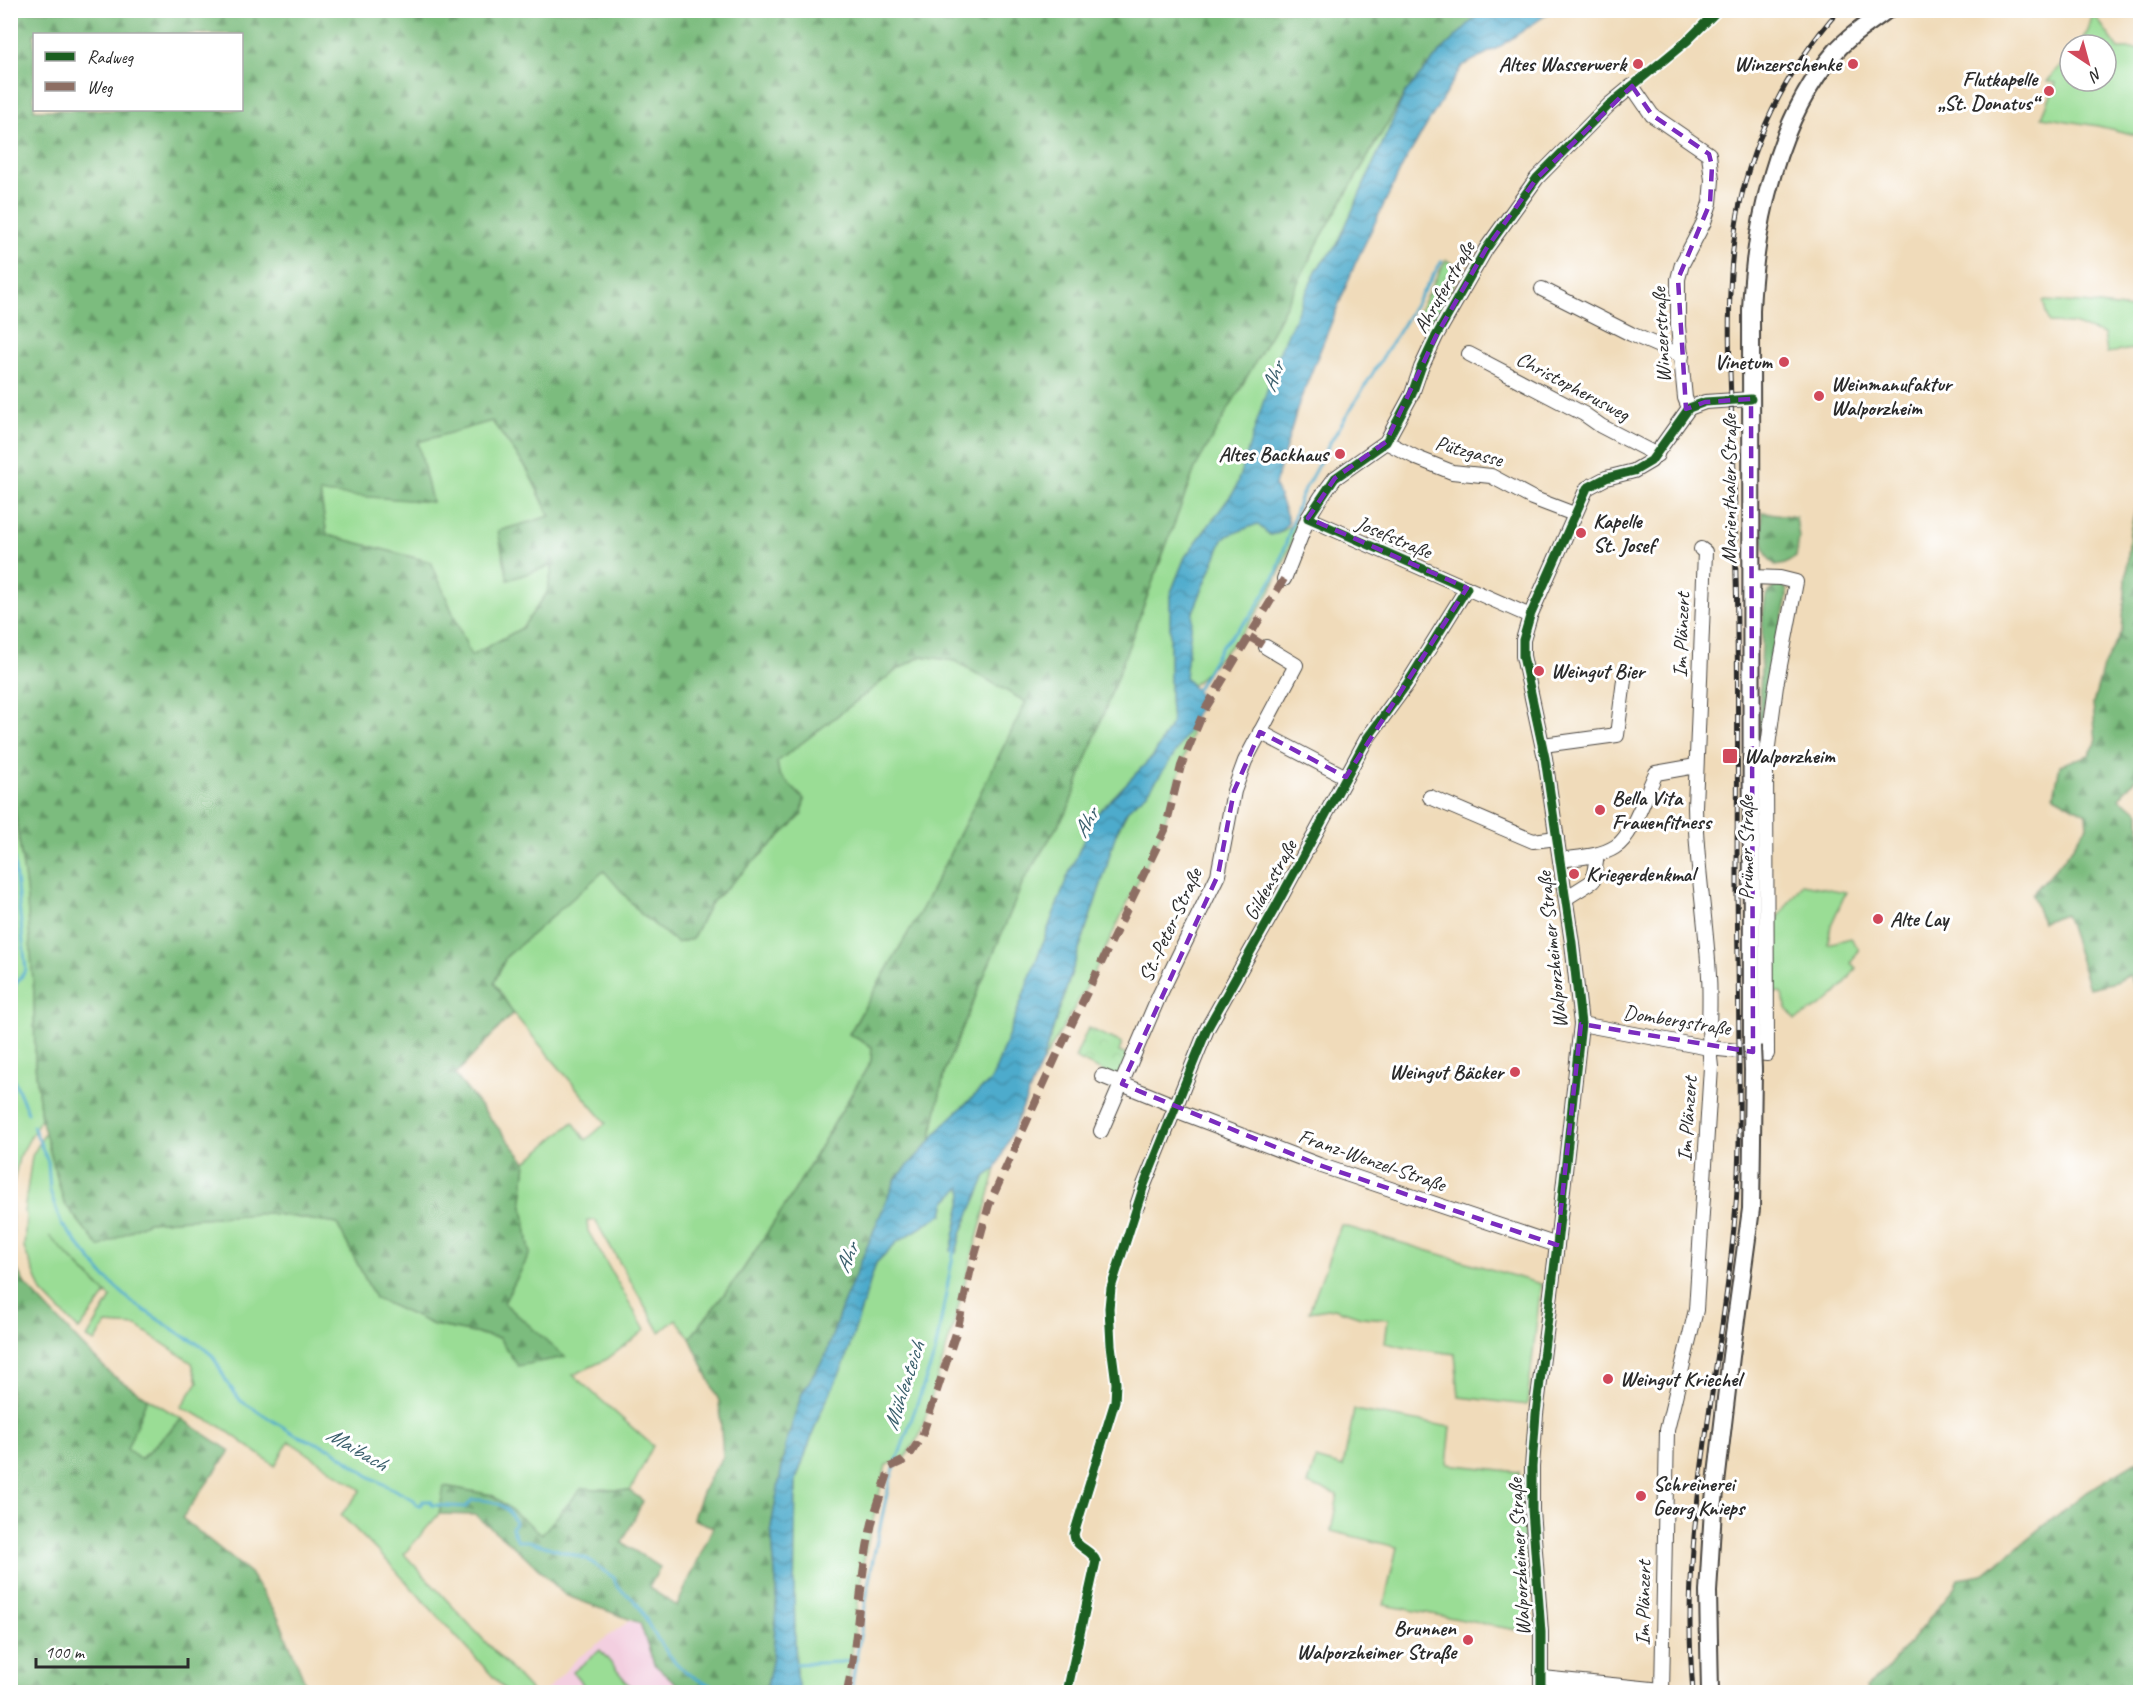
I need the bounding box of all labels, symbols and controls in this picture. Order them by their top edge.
legend [33,33,243,111]
north arrow [2058,33,2118,93]
text: Radweg [87,46,135,68]
place label: Altes Wasserwerk [1499,51,1628,77]
place label: Winzerschenke [1734,51,1843,77]
marker: Altes Wasserwerk [1631,57,1645,71]
marker: Winzerschenke [1846,57,1860,71]
text: N [2084,63,2106,87]
place label: Flutkapelle „St. Donatus“ [1938,66,2042,116]
text: Weg [87,76,114,98]
marker: Flutkapelle „St. Donatus“ [2042,84,2056,98]
street label: Ahruferstraße [1407,235,1482,337]
street label: Winzerstraße [1645,284,1676,383]
street label: Christopherusweg [1512,345,1635,427]
place label: Vinetum [1714,349,1773,375]
water label: Ahr [1255,355,1292,396]
marker: Vinetum [1777,355,1791,369]
place label: Weinmanufaktur Walporzheim [1831,371,1954,421]
marker: Weinmanufaktur Walporzheim [1812,389,1826,403]
street label: Marienthaler Straße [1716,412,1742,564]
street label: Pützgasse [1432,430,1507,473]
place label: Altes Backhaus [1218,441,1331,467]
marker: Altes Backhaus [1333,447,1347,461]
place label: Kapelle St. Josef [1593,508,1659,558]
street label: Josefstraße [1352,509,1438,565]
marker: Kapelle St. Josef [1574,526,1588,540]
street label: Im Plänzert [1667,590,1696,678]
place label: Weingut Bier [1551,658,1647,684]
marker: Weingut Bier [1532,664,1546,678]
place label: Walporzheim [1744,743,1836,769]
marker: Walporzheim [1721,747,1739,765]
place label: Bella Vita Frauenfitness [1612,785,1713,835]
street label: Prümer Straße [1733,794,1759,900]
water label: Ahr [1067,801,1107,843]
marker: Bella Vita Frauenfitness [1593,803,1607,817]
street label: Gildenstraße [1237,833,1304,925]
place label: Kriegerdenkmal [1586,861,1699,887]
street label: St.-Peter-Straße [1132,862,1209,986]
marker: Kriegerdenkmal [1567,867,1581,881]
street label: Walporzheimer Straße [1531,868,1573,1030]
place label: Alte Lay [1890,906,1951,932]
marker: Alte Lay [1871,912,1885,926]
street label: Dombergstraße [1622,999,1734,1042]
place label: Weingut Bäcker [1389,1059,1505,1085]
marker: Weingut Bäcker [1508,1065,1522,1079]
street label: Im Plänzert [1671,1074,1703,1162]
street label: Franz-Wenzel-Straße [1295,1123,1451,1198]
water label: Ahr [828,1236,867,1277]
water label: Mühlenteich [877,1336,932,1434]
place label: Weingut Kriechel [1620,1366,1745,1392]
marker: Weingut Kriechel [1601,1372,1615,1386]
water label: Maibach [321,1420,394,1479]
place label: Schreinerei Georg Knieps [1653,1471,1747,1521]
street label: Walporzheimer Straße [1502,1476,1536,1636]
marker: Schreinerei Georg Knieps [1634,1489,1648,1503]
street label: Im Plänzert [1629,1558,1657,1646]
place label: Brunnen Walporzheimer Straße [1297,1615,1458,1665]
scale bar [36,1631,188,1669]
marker: Brunnen Walporzheimer Straße [1461,1633,1475,1647]
text: 100 m [45,1641,86,1663]

